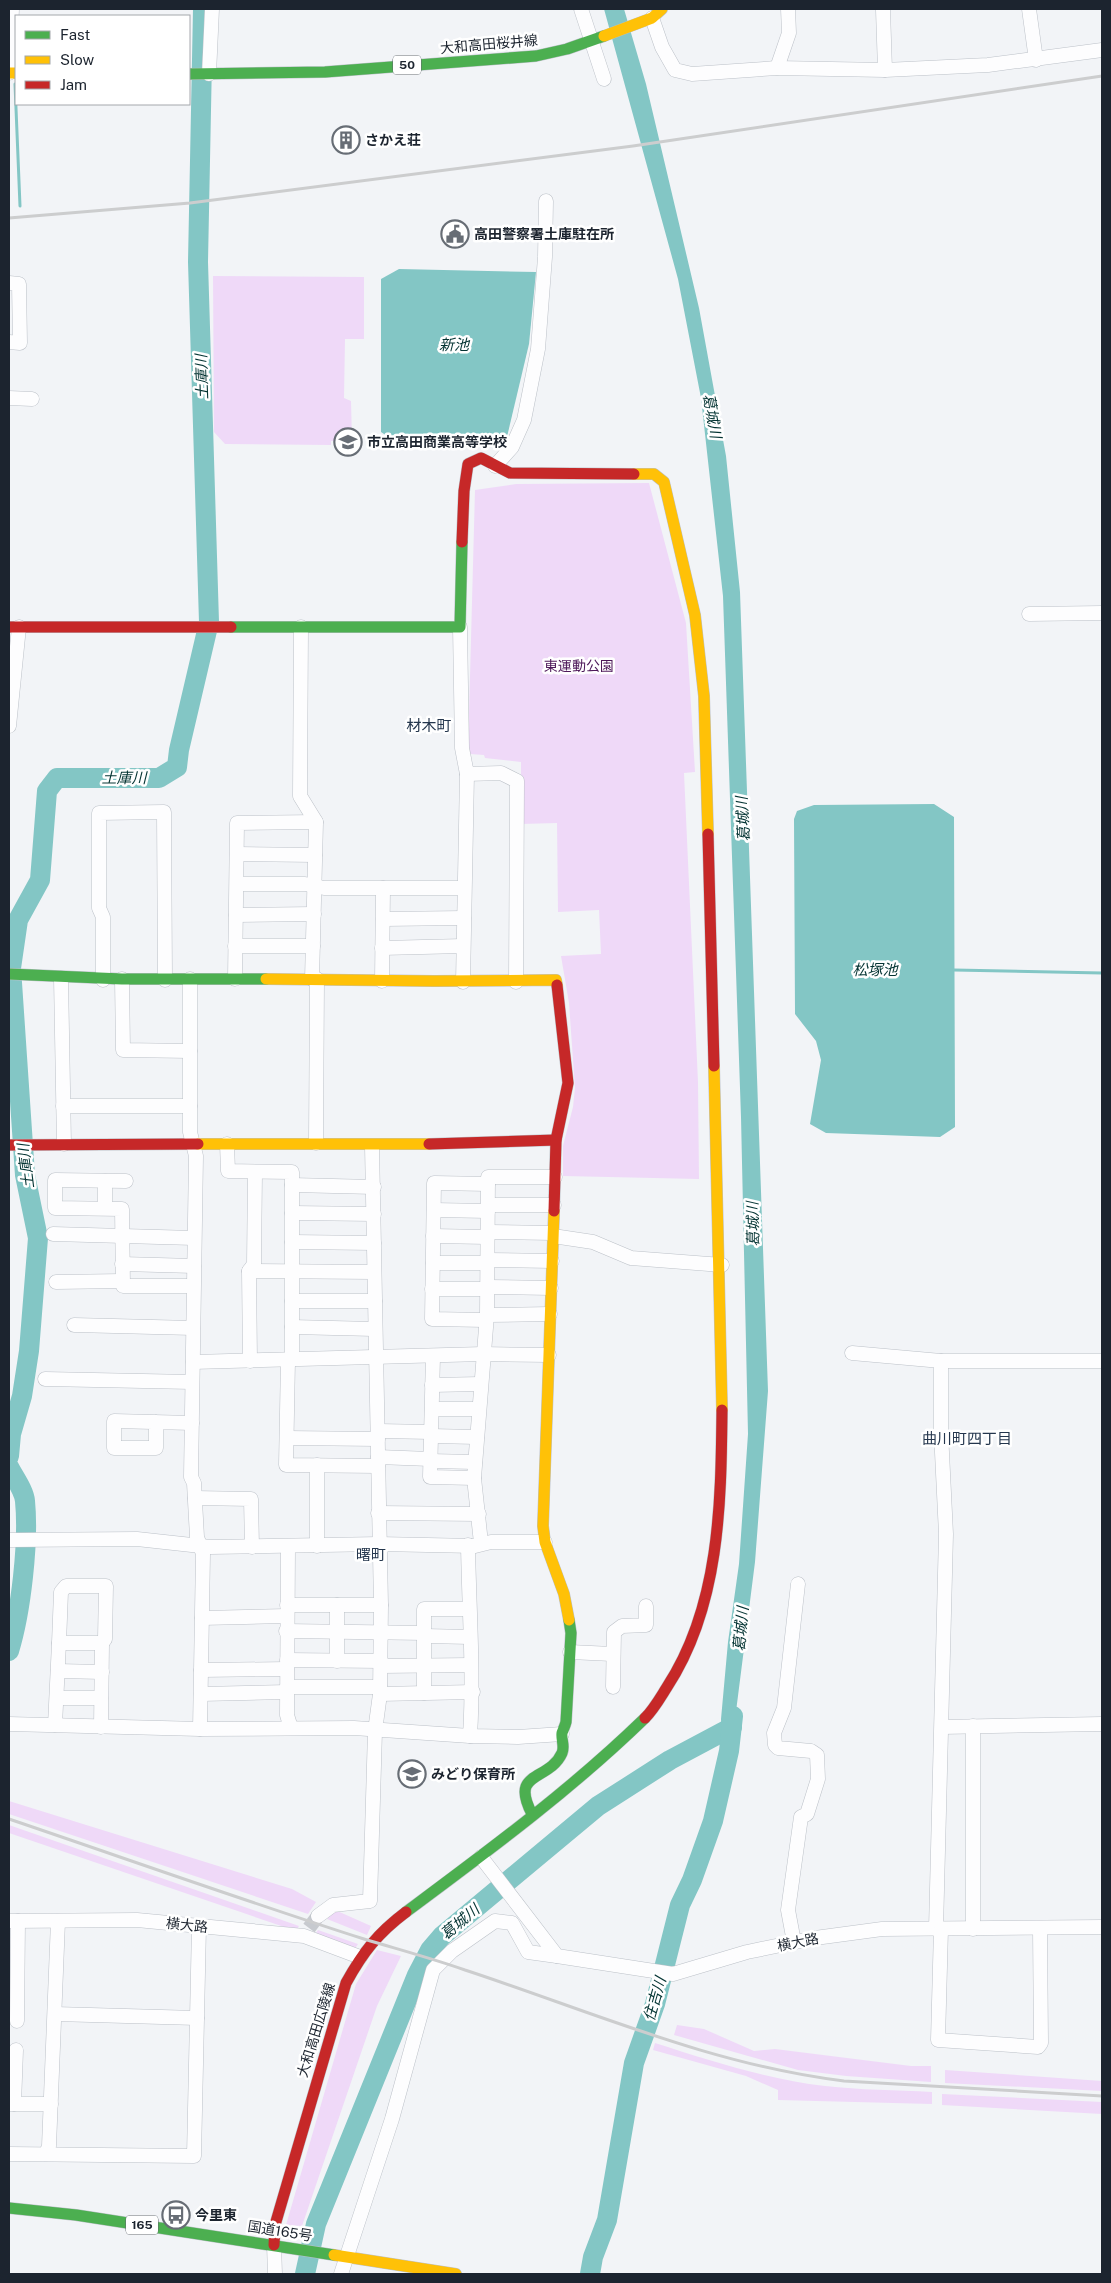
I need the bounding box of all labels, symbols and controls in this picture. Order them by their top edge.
legend [15,15,190,105]
text: Fast [60,26,90,43]
street label: 大和高田桜井線 [439,32,539,56]
text: Slow [60,51,95,68]
road number: 50 [393,56,421,74]
text: Jam [60,76,87,93]
building icon: さかえ荘 [331,125,361,155]
place label: さかえ荘 [365,132,421,148]
public building icon: 高田警察署土庫駐在所 [440,219,470,249]
place label: 高田警察署土庫駐在所 [474,226,614,242]
water label: 新池 [439,336,471,353]
water label: 土庫川 [192,352,211,400]
water label: 葛城川 [700,392,725,442]
school or university icon: 市立高田商業高等学校 [333,427,363,457]
place label: 市立高田商業高等学校 [367,434,507,450]
park label: 東運動公園 [544,658,614,674]
district label: 材木町 [406,717,452,734]
water label: 土庫川 [101,769,148,786]
water label: 葛城川 [733,794,752,842]
water label: 松塚池 [852,961,899,978]
water label: 土庫川 [14,1141,37,1189]
water label: 葛城川 [744,1199,761,1247]
district label: 曲川町四丁目 [922,1430,1012,1447]
district label: 曙町 [356,1546,386,1563]
water label: 葛城川 [730,1604,751,1652]
school or university icon: みどり保育所 [397,1759,427,1789]
place label: みどり保育所 [431,1766,515,1782]
water label: 葛城川 [437,1899,484,1943]
street label: 横大路 [165,1915,209,1935]
street label: 横大路 [776,1930,820,1954]
water label: 住吉川 [640,1973,669,2023]
street label: 大和高田広陵線 [294,1981,338,2079]
bus stop icon: 今里東 [161,2200,191,2230]
place label: 今里東 [195,2207,237,2223]
road number: 165 [126,2216,158,2234]
street label: 国道165号 [246,2218,314,2244]

